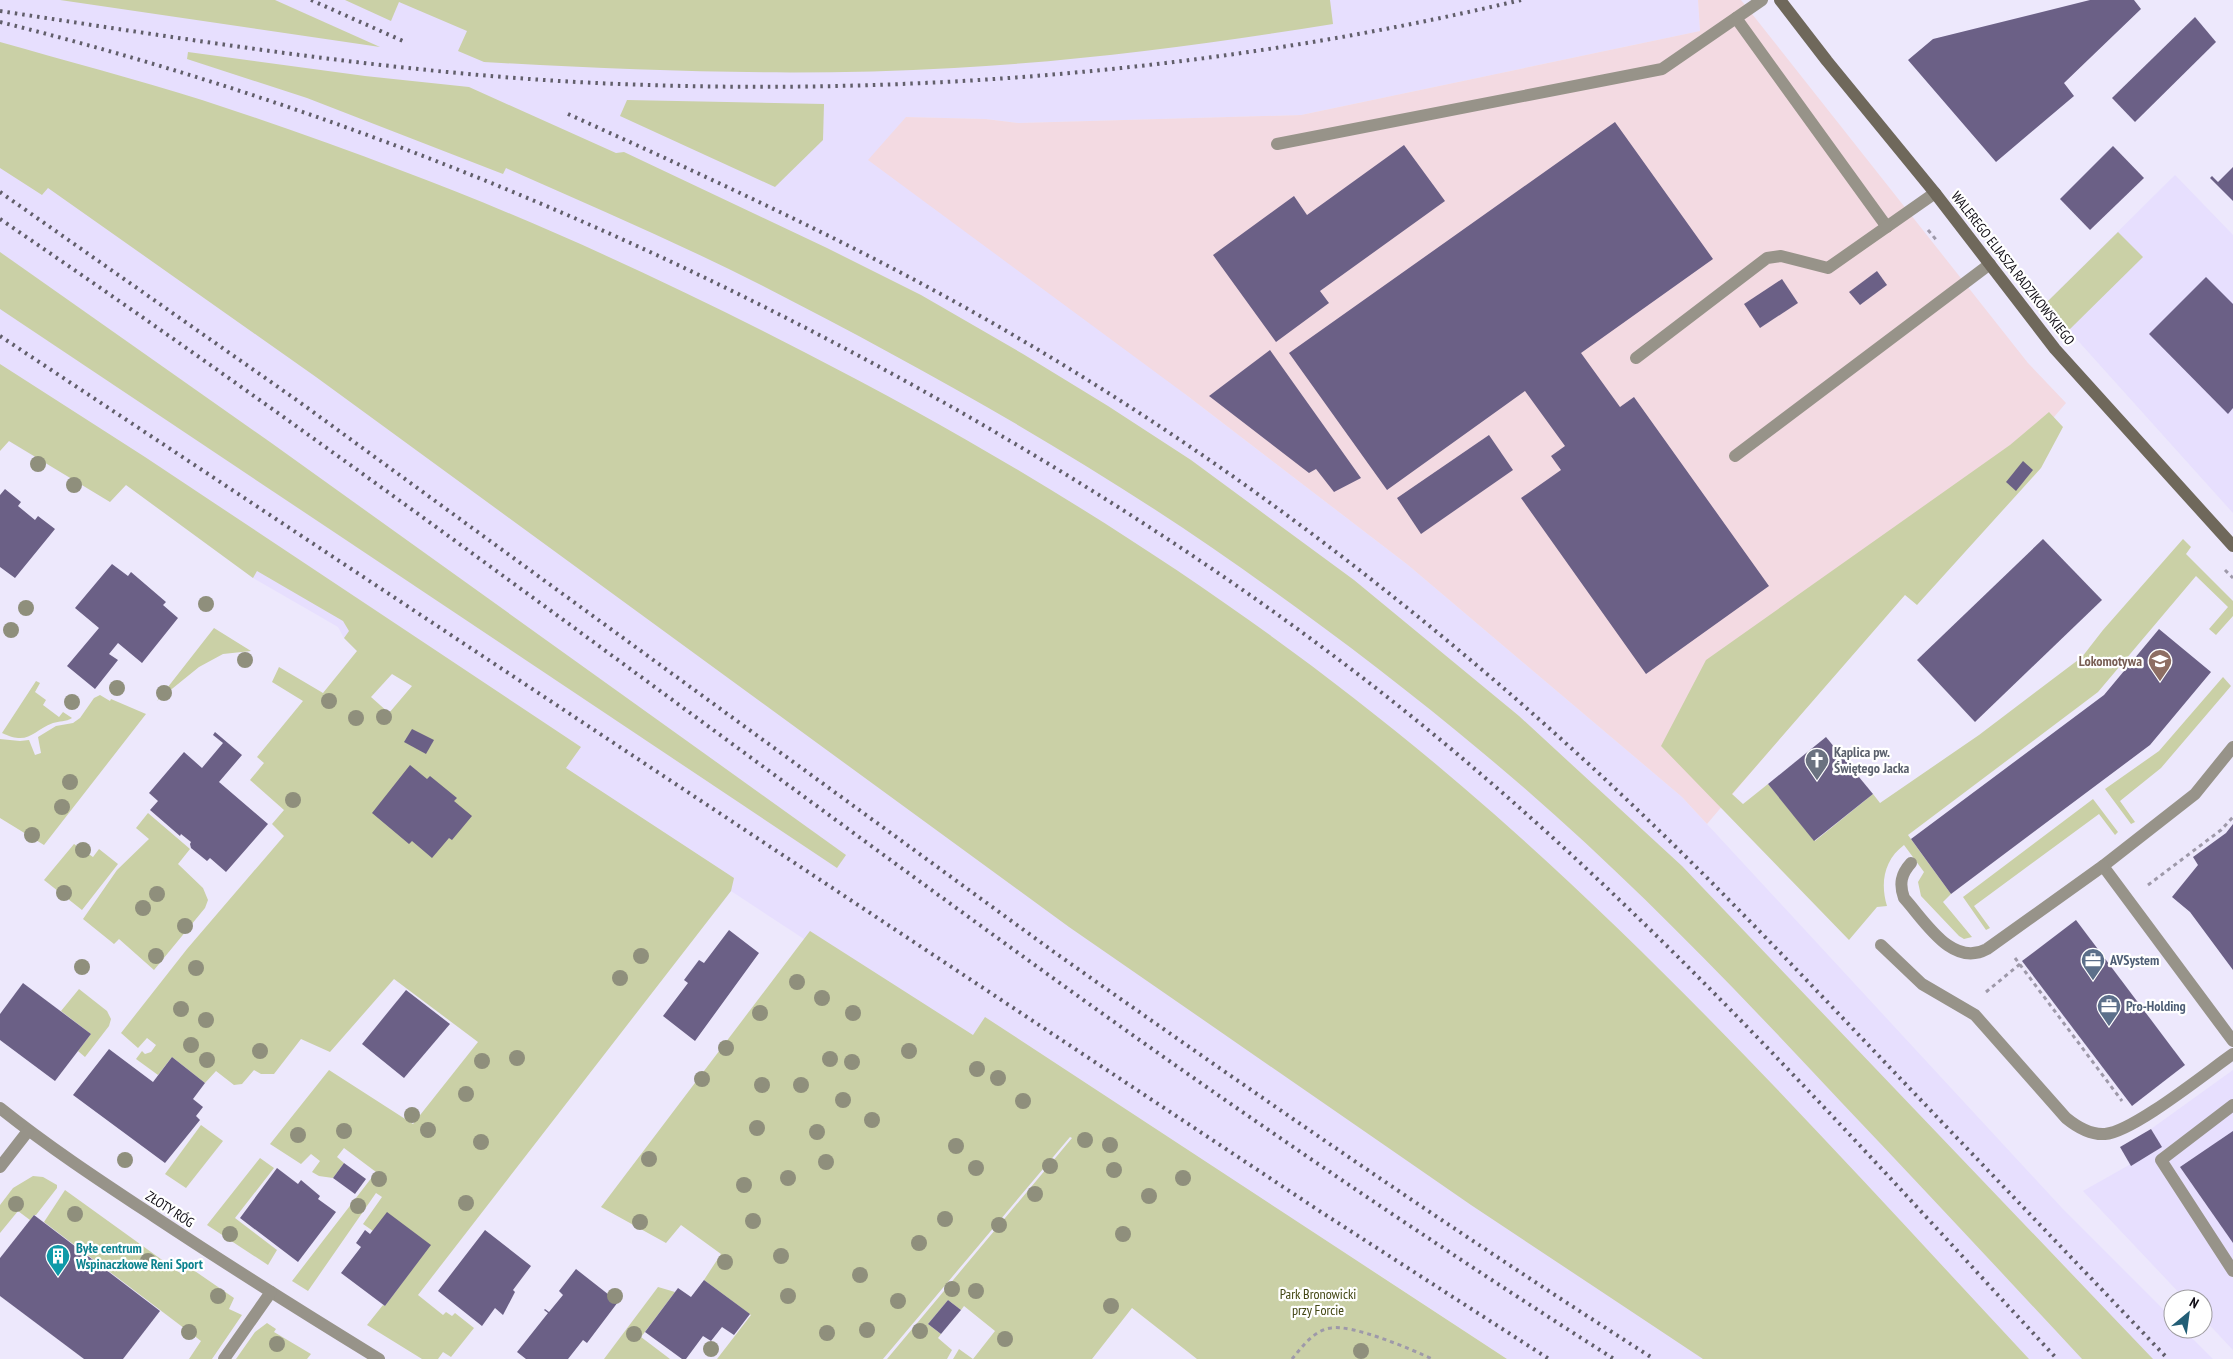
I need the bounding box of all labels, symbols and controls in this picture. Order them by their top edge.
street label: WALEREGO ELIASZA RADZIKOWSKIEGO [1947,188,2079,349]
school or university icon: Lokomotywa [2147,648,2173,682]
place label: Lokomotywa [2079,652,2142,670]
place label: Kaplica pw. Świętego Jacka [1834,743,1909,777]
church icon: Kaplica pw. Świętego Jacka [1804,747,1830,781]
office icon: AVSystem [2080,947,2106,981]
place label: AVSystem [2109,951,2159,969]
office icon: Pro-Holding [2096,993,2122,1027]
place label: Pro-Holding [2126,997,2186,1015]
street label: ZŁOTY RÓG [142,1187,198,1231]
place label: Byłe centrum Wspinaczkowe Reni Sport [75,1239,203,1273]
building icon: Byłe centrum Wspinaczkowe Reni Sport [45,1243,71,1277]
park label: Park Bronowicki przy Forcie [1280,1285,1356,1319]
north arrow [2163,1289,2213,1339]
text: N [2187,1293,2202,1312]

